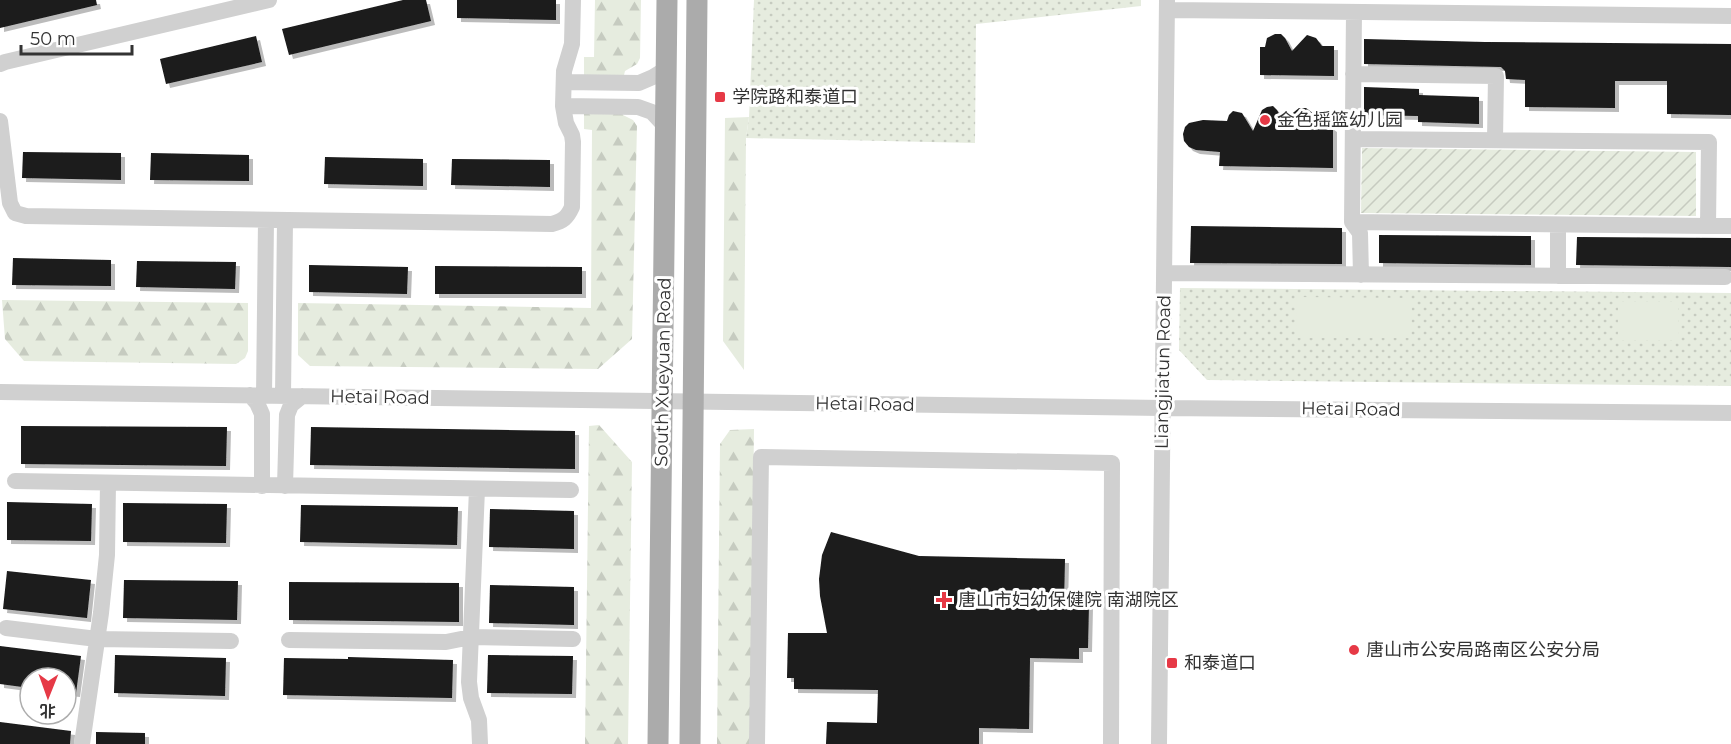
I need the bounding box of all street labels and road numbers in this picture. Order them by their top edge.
street label: South Xueyuan Road [650,277,676,467]
street label: Liangjiatun Road [1151,295,1175,449]
street label: Hetai Road [330,385,430,409]
street label: Hetai Road [815,392,915,416]
street label: Hetai Road [1301,397,1401,421]

